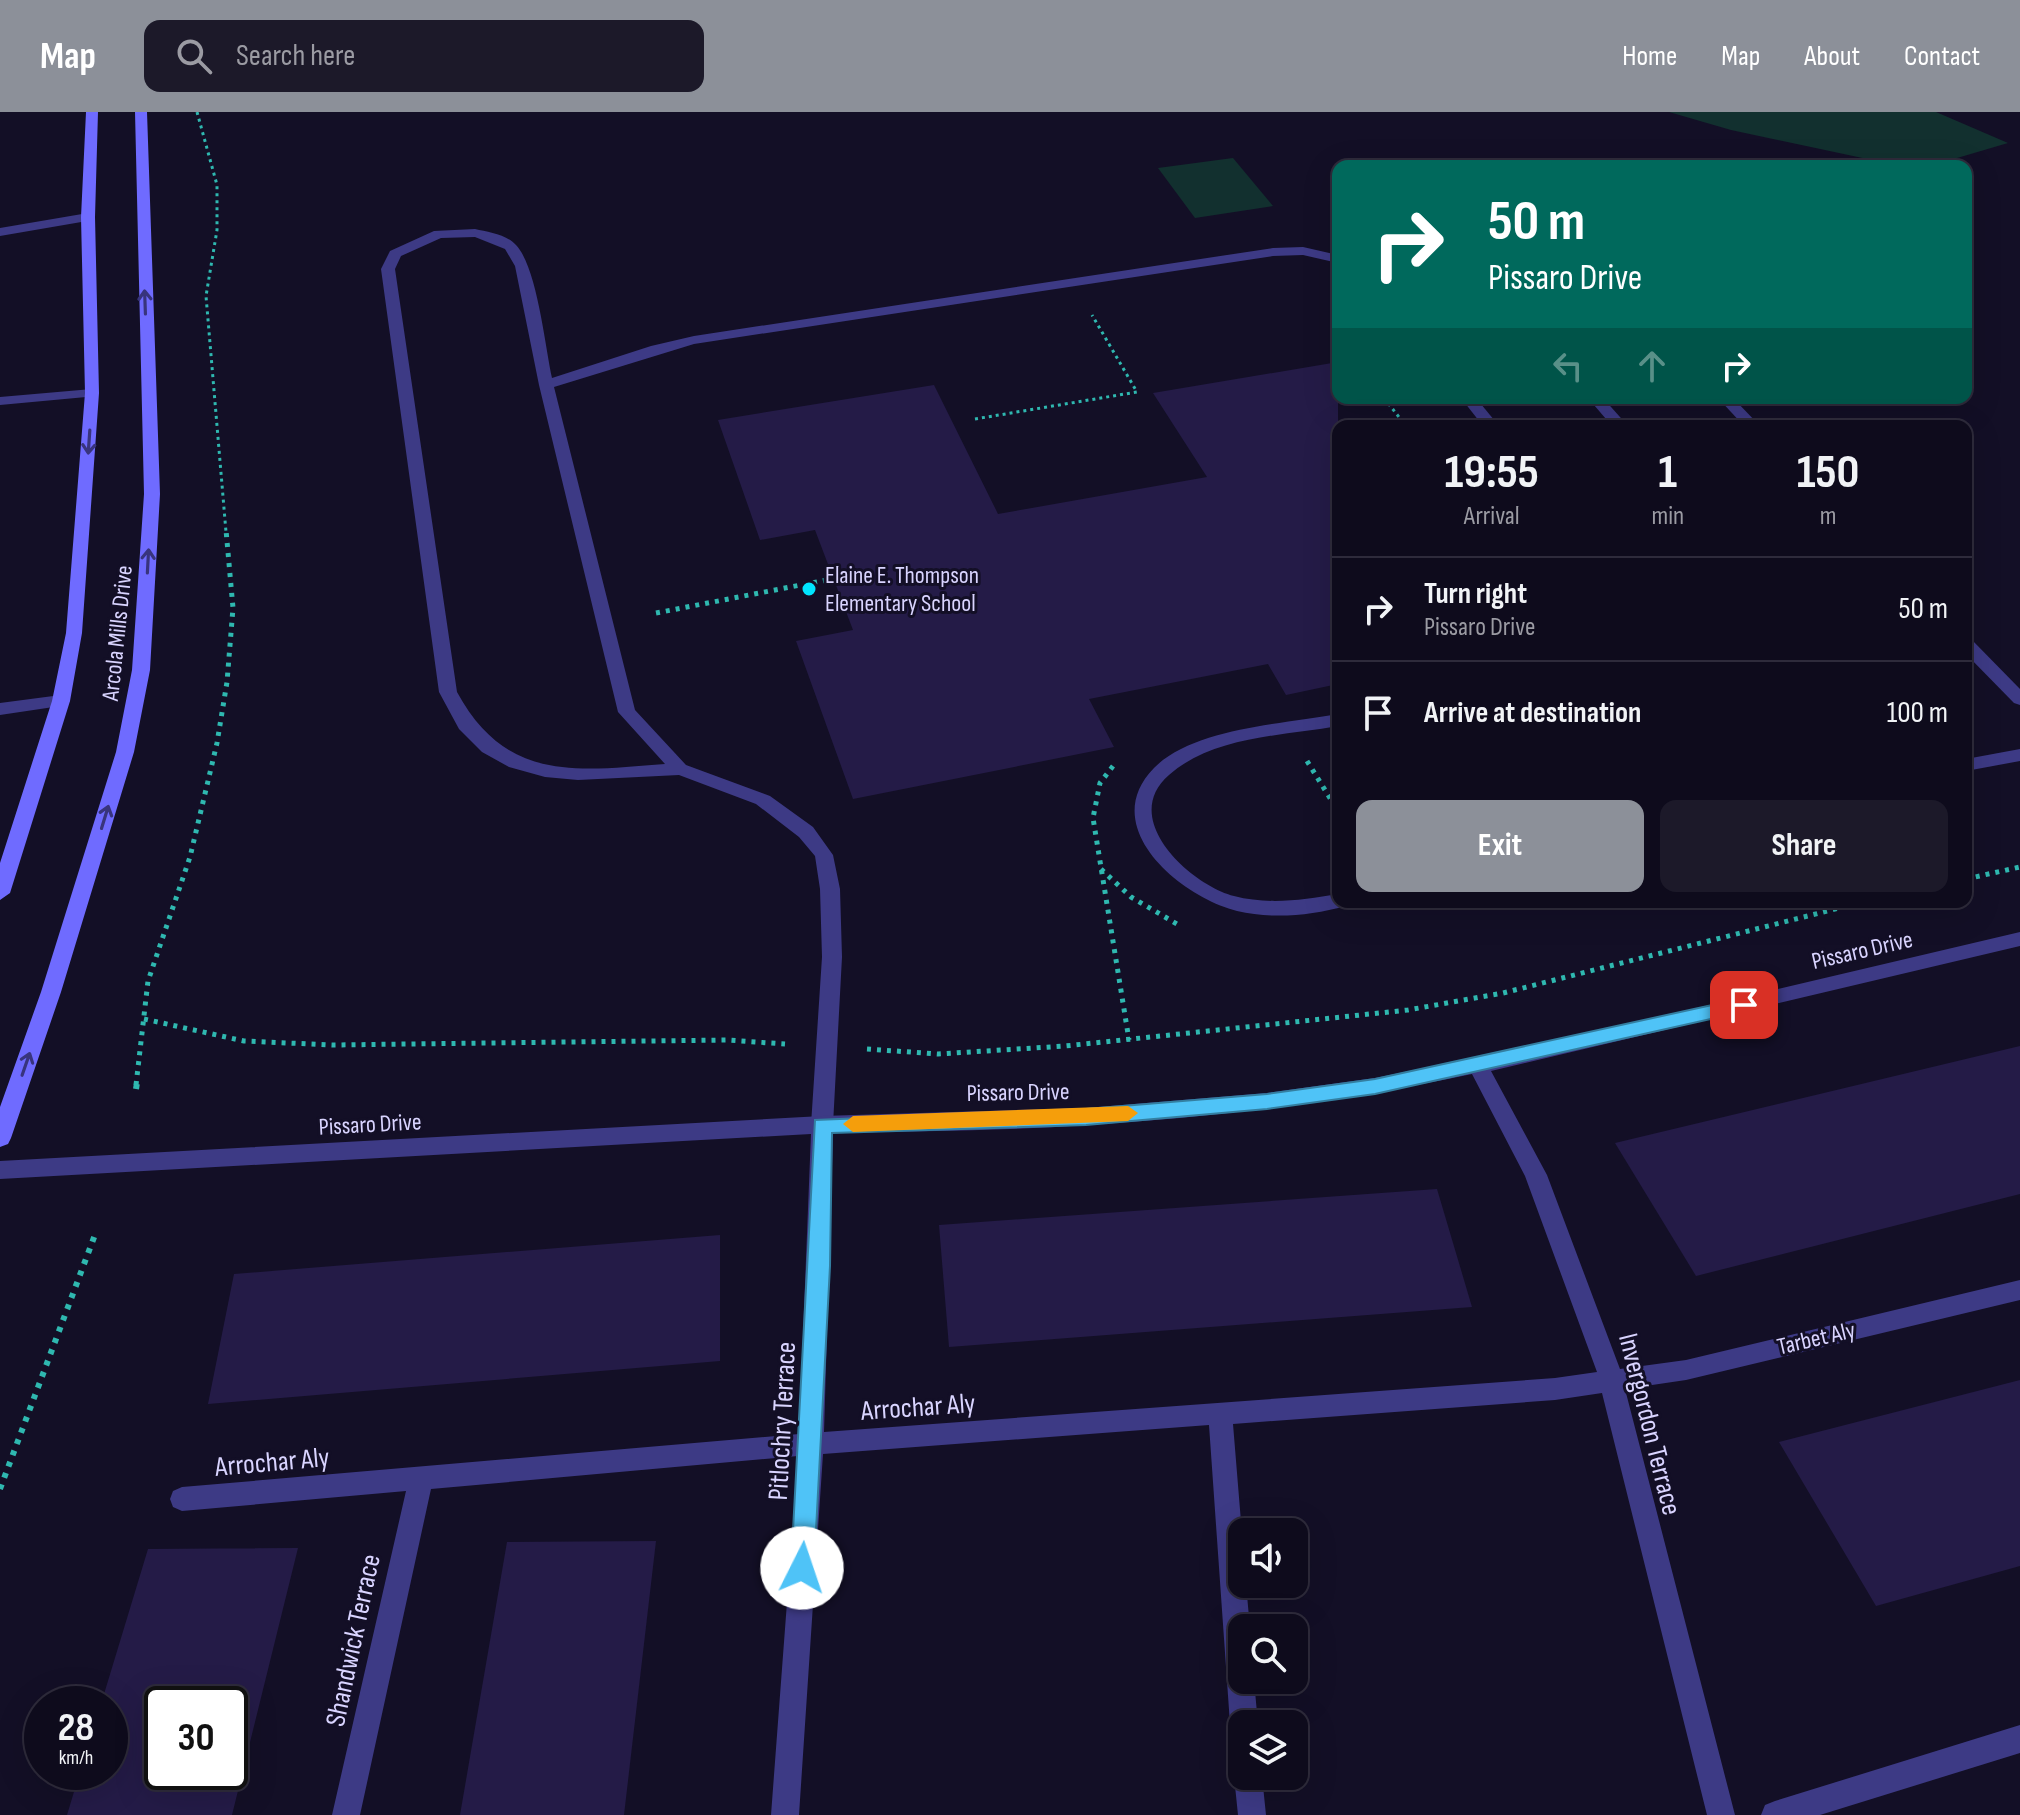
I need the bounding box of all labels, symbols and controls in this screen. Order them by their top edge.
search box [144,20,704,92]
text: Map [40,34,96,79]
icon: search [172,34,216,78]
text: Search here [236,38,355,74]
text: Home [1622,40,1677,73]
text: Map [1721,40,1760,73]
text: About [1804,40,1860,73]
text: Contact [1904,40,1980,73]
text: 50 m [1488,189,1585,256]
icon: right [1356,192,1460,296]
text: Pissaro Drive [1488,257,1642,300]
one-way arrow [137,289,152,316]
icon: left [1546,344,1590,388]
icon: ahead [1630,344,1674,388]
icon: right [1714,344,1758,388]
one-way arrow [81,428,96,455]
text: 19:55 [1445,444,1539,501]
text: 1 [1658,444,1677,501]
text: 150 [1797,444,1859,501]
text: Arrival [1464,501,1520,532]
text: min [1651,501,1684,532]
text: m [1820,501,1836,532]
one-way arrow [141,548,156,575]
place label: Elaine E. Thompson Elementary School [825,561,979,618]
street label: Arcola Mills Drive [96,564,139,703]
text: Turn right [1424,576,1527,612]
marker: Elaine E. Thompson Elementary School [800,580,818,598]
icon: right [1356,587,1400,631]
text: 50 m [1899,591,1948,627]
text: Pissaro Drive [1424,612,1535,643]
icon: arrive [1356,691,1400,735]
text: Arrive at destination [1424,695,1641,731]
text: 100 m [1887,695,1948,731]
button: Exit [1356,800,1644,892]
button: Share [1660,800,1948,892]
one-way arrow [98,804,113,830]
street label: Pissaro Drive [1809,925,1916,976]
pin [1710,971,1778,1039]
icon: arrive [1722,983,1766,1027]
one-way arrow [20,1052,34,1077]
street label: Pissaro Drive [966,1077,1070,1108]
street label: Pissaro Drive [318,1107,422,1142]
street label: Tarbet Aly [1774,1315,1858,1362]
street label: Invergordon Terrace [1611,1330,1688,1519]
street label: Pitlochry Terrace [762,1341,803,1501]
street label: Arrochar Aly [859,1387,977,1428]
street label: Arrochar Aly [213,1441,331,1484]
map controls [1228,1518,1308,1790]
button: sound [1228,1518,1308,1598]
position arrow [760,1526,844,1610]
street label: Shandwick Terrace [319,1551,388,1729]
button: search [1228,1614,1308,1694]
speed limit sign: 30 [144,1686,248,1790]
text: 28 [58,1704,94,1752]
button: layers [1228,1710,1308,1790]
text: km/h [59,1746,93,1770]

